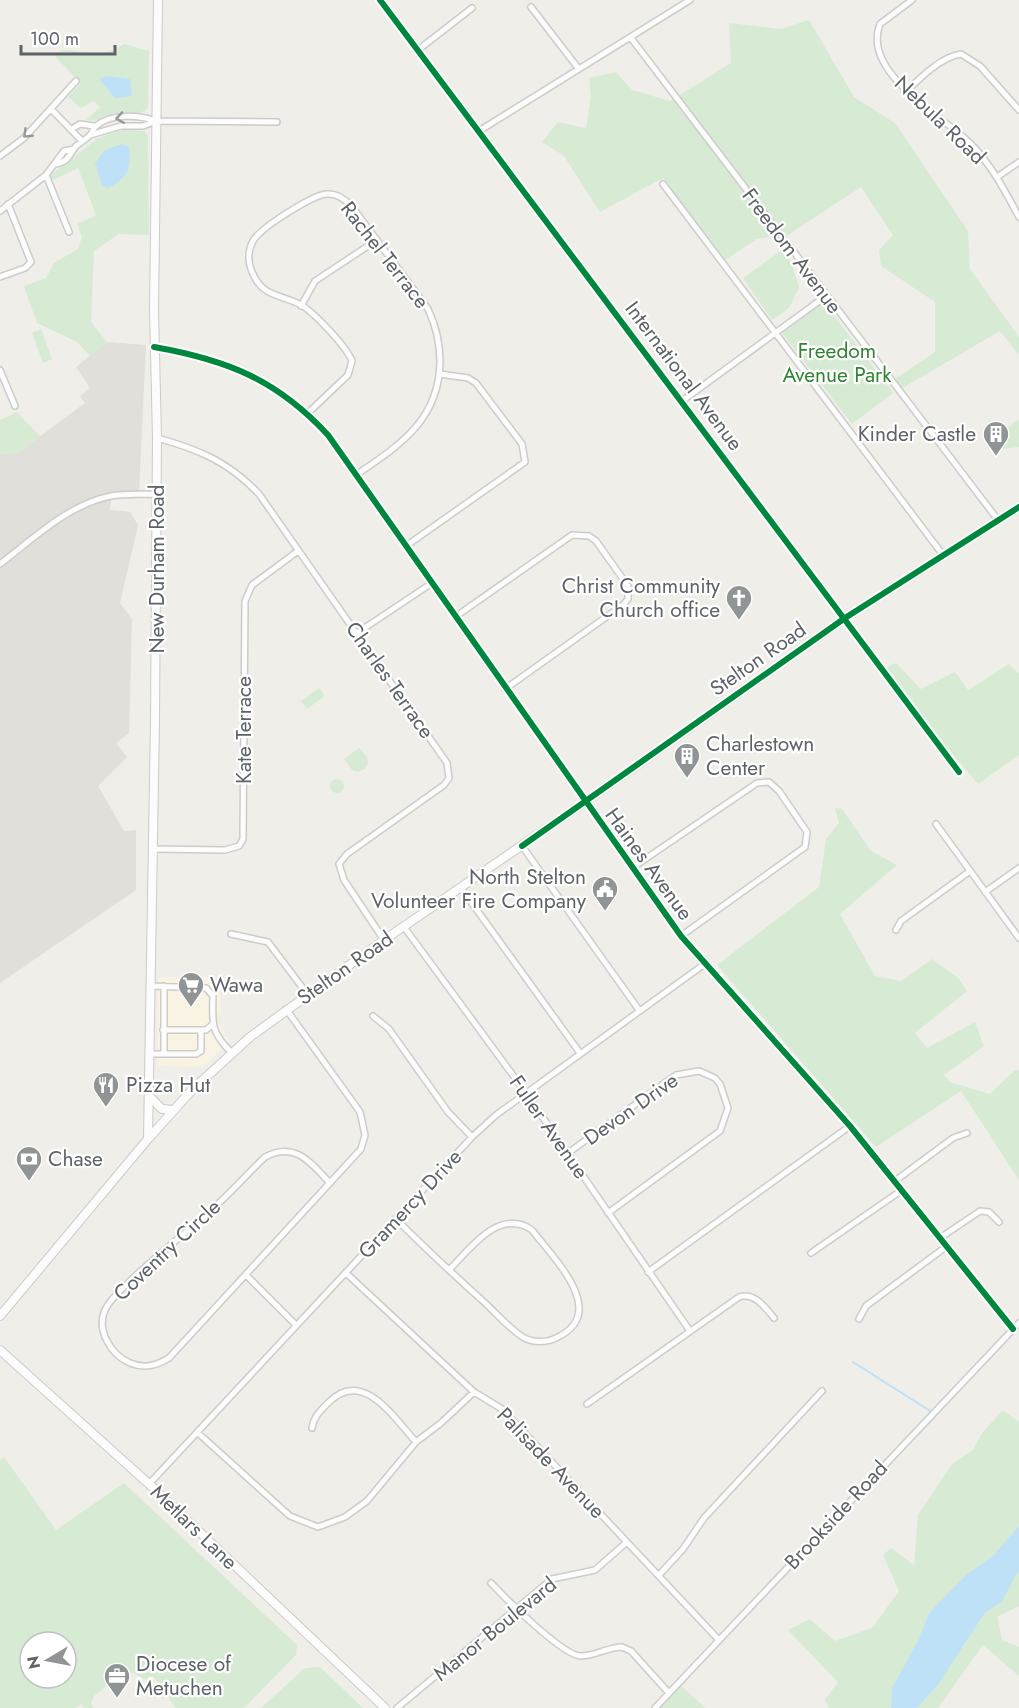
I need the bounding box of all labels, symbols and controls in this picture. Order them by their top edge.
scale bar [21,18,116,56]
text: 100 m [30,26,79,52]
street label: Nebula Road [888,69,992,171]
one-way arrow [115,112,125,124]
one-way arrow [23,127,33,138]
street label: Freedom Avenue [735,182,849,320]
street label: Rachel Terrace [334,195,437,315]
street label: International Avenue [618,295,750,457]
park label: Freedom Avenue Park [782,336,892,390]
place label: Kinder Castle [858,419,976,449]
building icon: Kinder Castle [981,419,1011,457]
street label: New Durham Road [142,485,172,653]
place label: Christ Community Church office [562,571,721,625]
church icon: Christ Community Church office [724,583,754,621]
street label: Charles Terrace [338,615,442,745]
street label: Stelton Road [704,615,812,703]
street label: Kate Terrace [229,676,259,784]
place label: Charlestown Center [706,729,814,783]
building icon: Charlestown Center [672,741,702,779]
street label: Haines Avenue [598,802,700,927]
place label: North Stelton Volunteer Fire Company [371,862,587,916]
public building icon: North Stelton Volunteer Fire Company [590,874,620,912]
street label: Stelton Road [291,924,399,1012]
supermarket icon: Wawa [176,970,206,1008]
place label: Wawa [210,970,263,1000]
street label: Devon Drive [578,1065,684,1153]
street label: Fuller Avenue [502,1069,596,1185]
restaurant icon: Pizza Hut [91,1070,121,1108]
place label: Pizza Hut [126,1070,210,1100]
street label: Gramercy Drive [351,1142,469,1265]
bank icon: Chase [14,1144,44,1182]
place label: Chase [48,1144,103,1174]
street label: Coventry Circle [107,1192,228,1308]
street label: Palisade Avenue [490,1401,612,1525]
street label: Brookside Road [778,1454,894,1576]
street label: Metlars Lane [144,1478,245,1577]
street label: Manor Boulevard [427,1570,563,1688]
north arrow [18,1630,78,1690]
place label: Diocese of Metuchen [136,1649,232,1703]
text: N [21,1654,46,1671]
office icon: Diocese of Metuchen [102,1661,132,1699]

